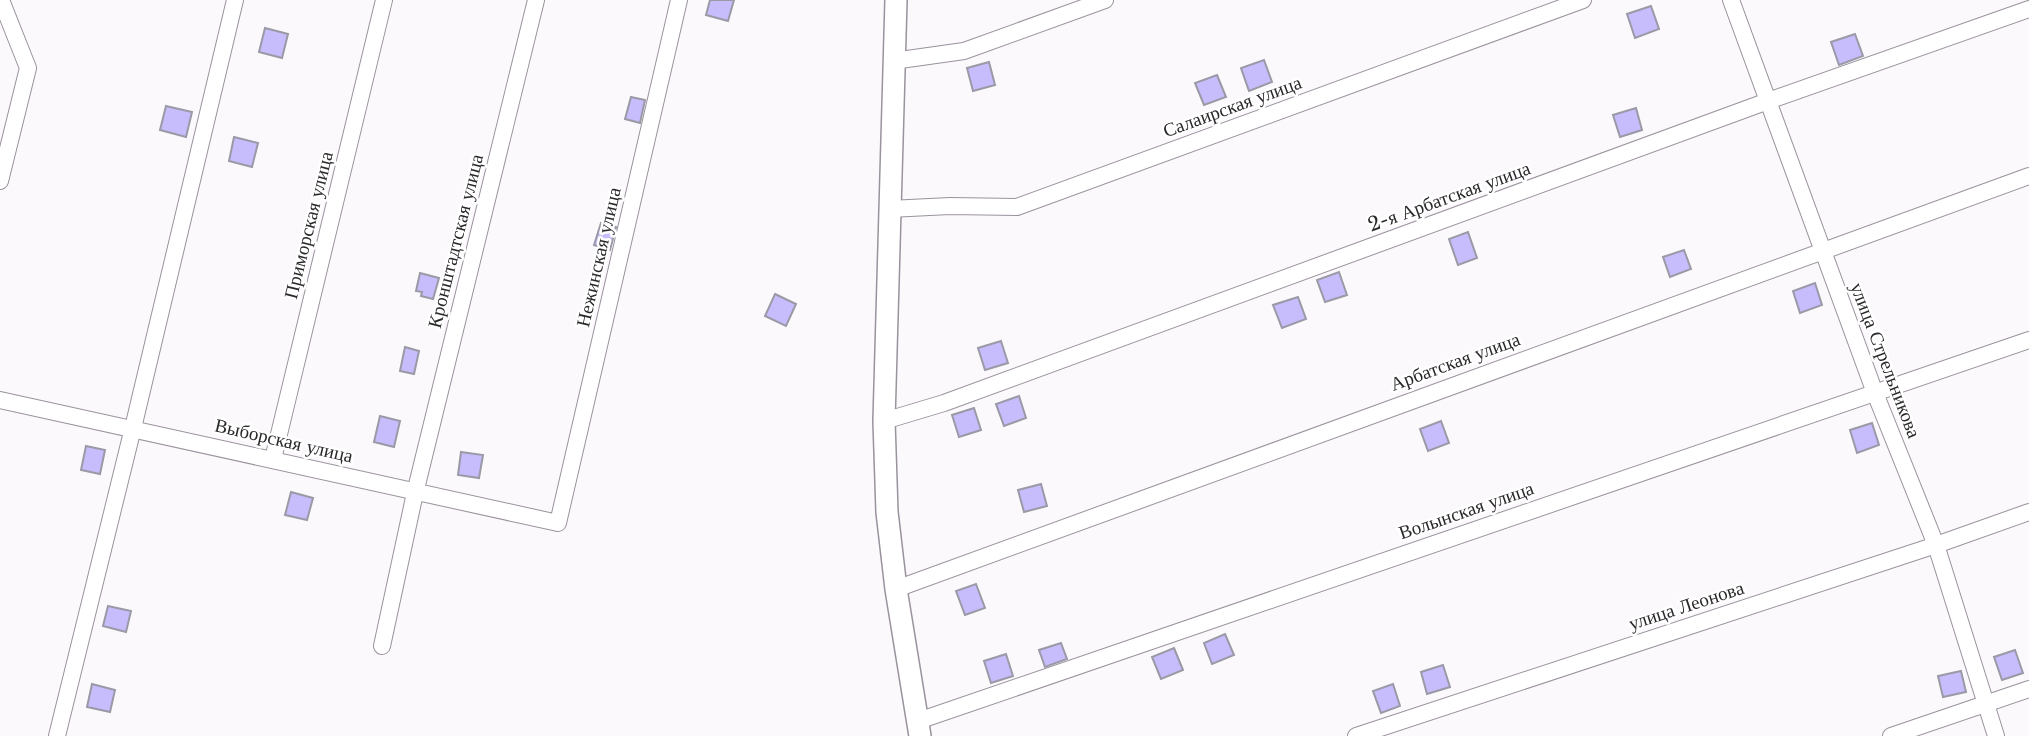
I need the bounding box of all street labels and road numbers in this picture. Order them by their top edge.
street label: Салаирская улица [1160,71,1305,142]
street label: Приморская улица [279,148,338,301]
street label: Кронштадтская улица [423,151,488,331]
street label: 2-я Арбатская улица [1365,156,1534,237]
street label: Нежинская улица [571,185,626,329]
street label: улица Стрельникова [1845,279,1926,442]
street label: Арбатская улица [1387,327,1524,396]
street label: Выборская улица [213,413,356,468]
street label: Волынская улица [1396,476,1537,544]
street label: улица Леонова [1626,576,1747,635]

